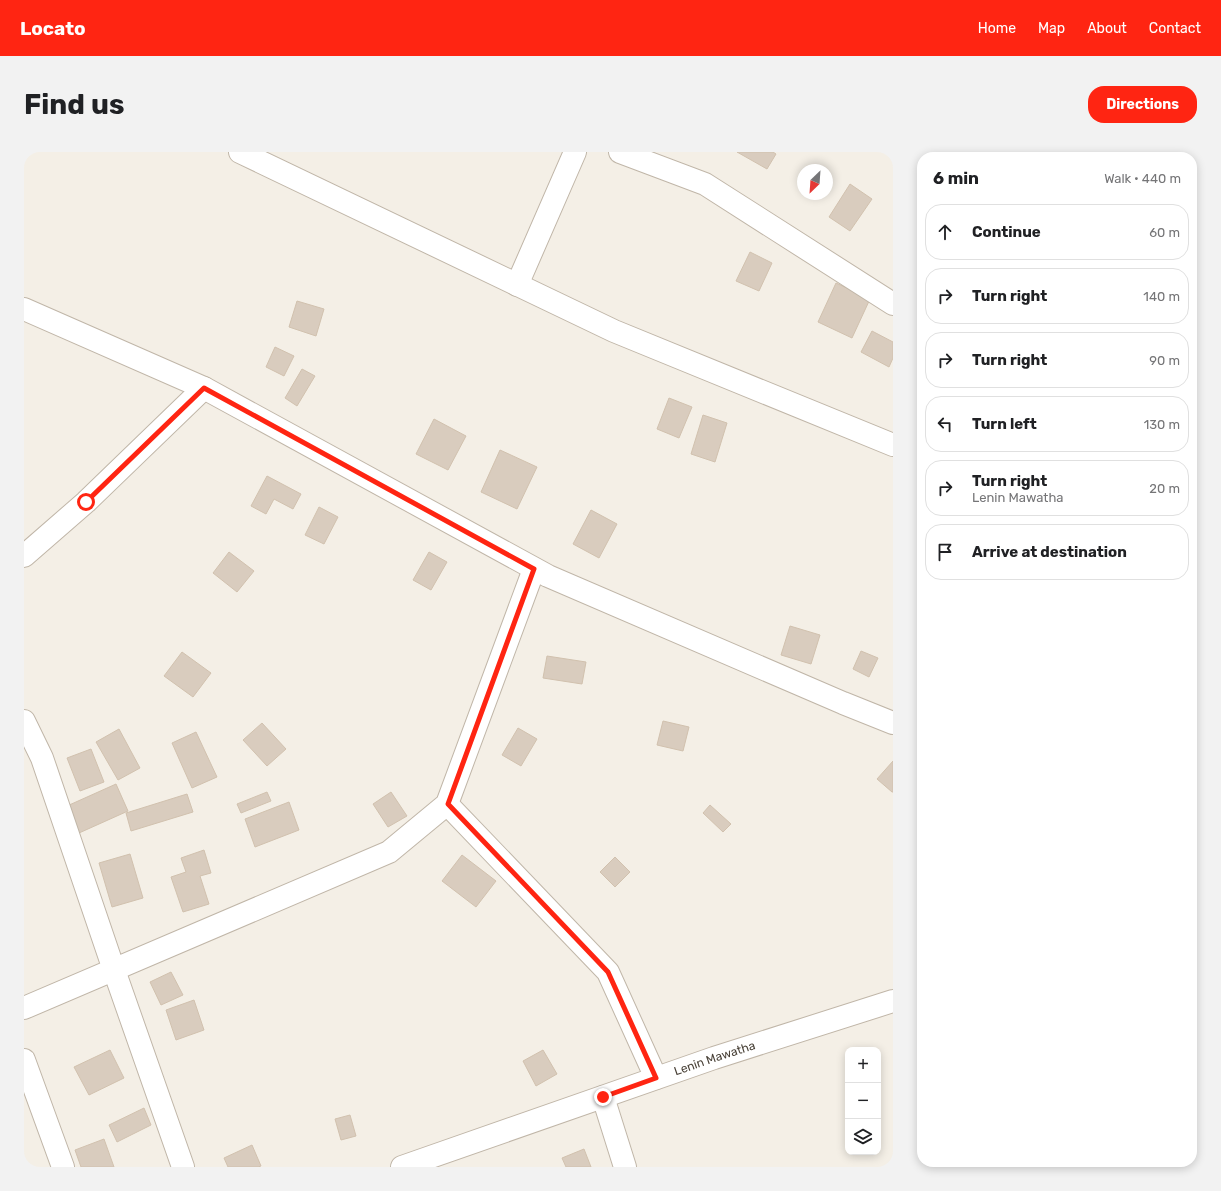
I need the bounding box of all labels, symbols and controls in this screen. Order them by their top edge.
text: Locato [20,17,86,40]
text: Home [978,20,1016,37]
text: Map [1038,20,1065,37]
text: About [1087,20,1127,37]
text: Contact [1149,20,1201,37]
button: Directions [1088,86,1197,123]
text: Find us [24,88,124,121]
north arrow [797,164,833,200]
text: 6 min [933,168,979,188]
text: Walk · 440 m [1104,171,1181,186]
icon: ahead [934,221,956,243]
text: Continue [972,223,1041,241]
text: 60 m [1149,225,1180,240]
icon: right [934,285,956,307]
text: Turn right [972,287,1047,305]
text: 140 m [1143,289,1180,304]
icon: right [934,349,956,371]
text: Turn right [972,351,1047,369]
text: 90 m [1149,353,1180,368]
icon: left [934,413,956,435]
text: Turn left [972,415,1037,433]
text: 130 m [1144,417,1180,432]
text: Turn right [972,472,1047,490]
icon: right [934,477,956,499]
text: 20 m [1149,481,1180,496]
text: Lenin Mawatha [972,490,1064,505]
route start [77,493,95,511]
icon: arrive [934,541,956,563]
text: Arrive at destination [972,543,1127,561]
street label: Lenin Mawatha [672,1038,757,1078]
map controls [845,1047,881,1155]
button: + [845,1047,881,1083]
button: − [845,1083,881,1119]
route end [594,1088,612,1106]
button: layers [845,1119,881,1155]

